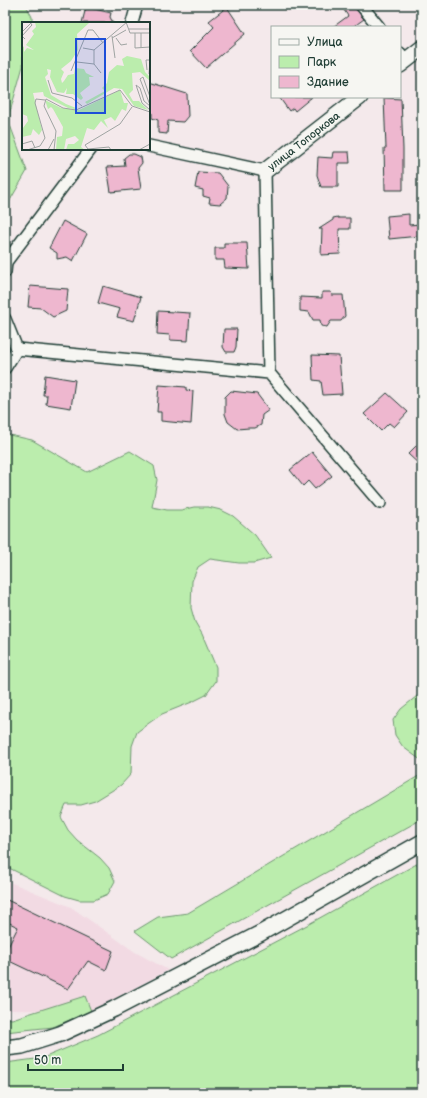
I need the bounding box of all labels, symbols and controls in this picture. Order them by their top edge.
inset map [22,22,150,150]
legend [271,26,401,98]
text: Улица [307,35,343,50]
text: Парк [307,55,337,70]
text: Здание [307,75,349,90]
street label: улица Топоркова [265,109,343,173]
scale bar [28,1046,123,1072]
text: 50 m [34,1053,61,1068]

